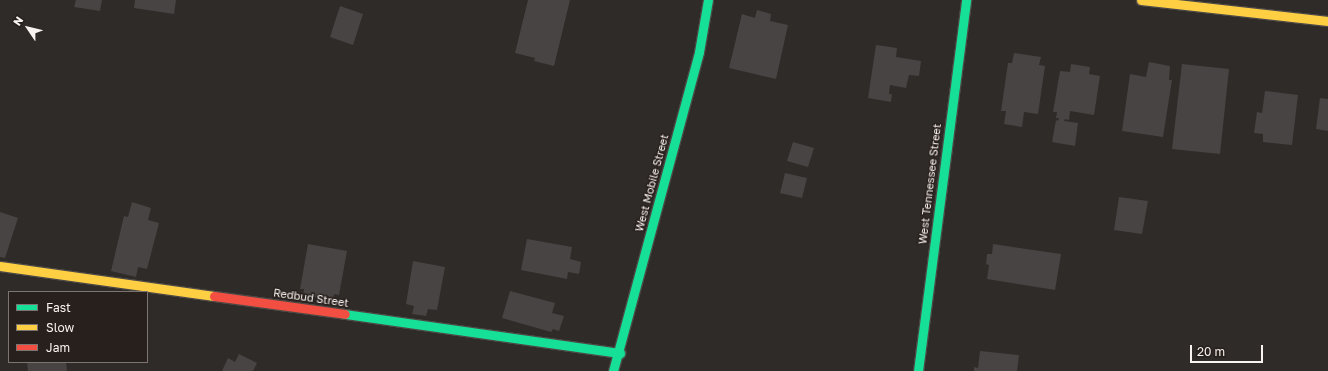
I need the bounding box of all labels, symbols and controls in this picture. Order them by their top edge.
north arrow [8,8,48,48]
text: N [10,14,25,28]
street label: West Tennessee Street [916,123,944,245]
street label: West Mobile Street [633,133,671,233]
street label: Redbud Street [272,286,350,310]
legend [8,291,148,363]
text: Fast [46,300,71,315]
text: Slow [46,320,74,335]
scale bar [1192,337,1265,363]
text: Jam [46,340,70,355]
text: 20 m [1197,344,1225,359]

